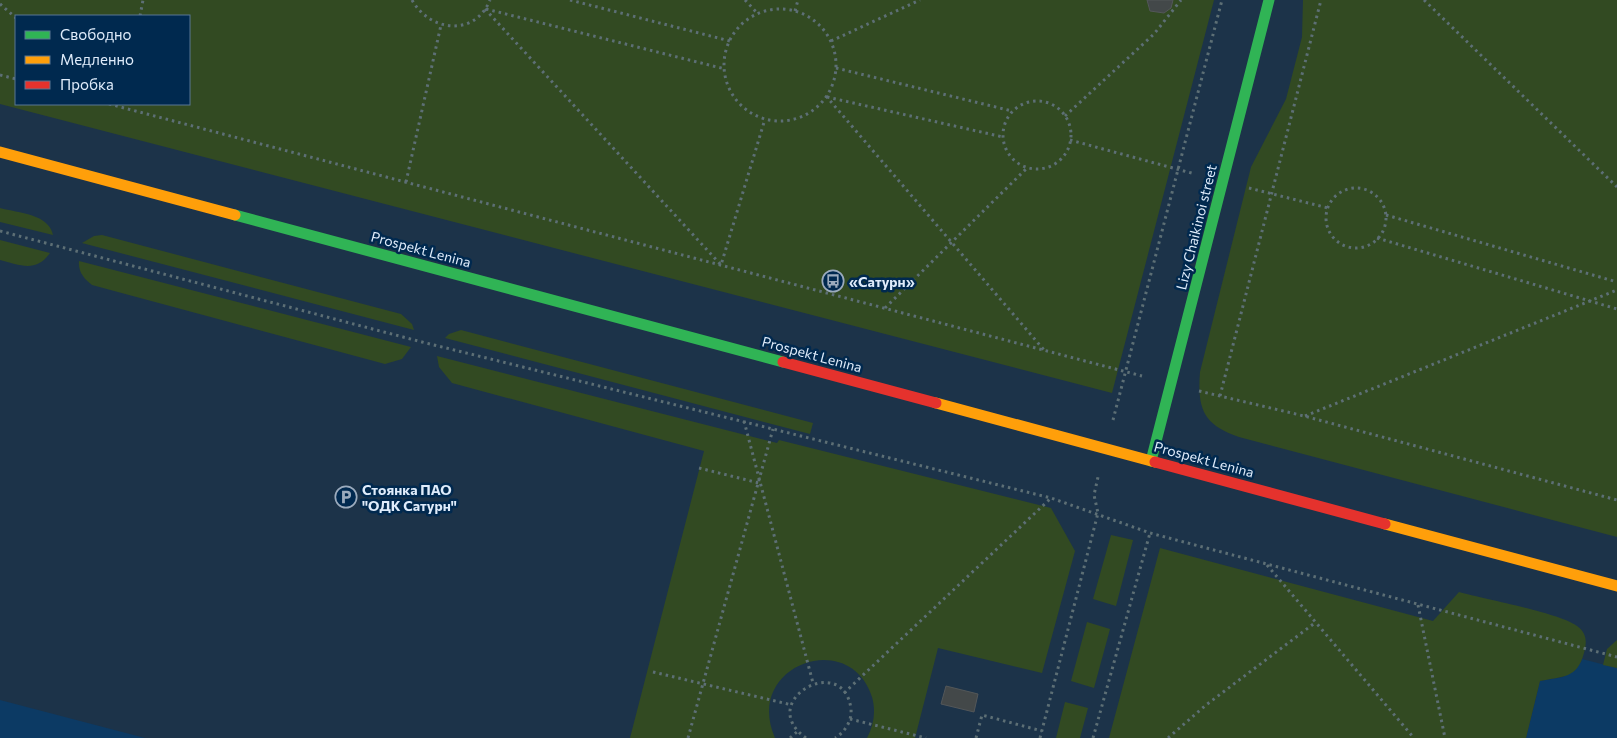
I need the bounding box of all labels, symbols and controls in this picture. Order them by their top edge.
legend [15,15,190,105]
text: Свободно [60,25,131,43]
text: Медленно [60,50,134,68]
text: Пробка [60,75,114,93]
street label: Lizy Chaikinoi street [1172,162,1220,292]
street label: Prospekt Lenina [369,227,473,271]
bus stop icon: «Сатурн» [821,269,845,293]
place label: «Сатурн» [849,273,915,290]
street label: Prospekt Lenina [760,332,864,376]
street label: Prospekt Lenina [1152,437,1256,481]
place label: Стоянка ПАО "ОДК Сатурн" [362,481,457,514]
parking icon: Стоянка ПАО "ОДК Сатурн" [334,485,358,509]

